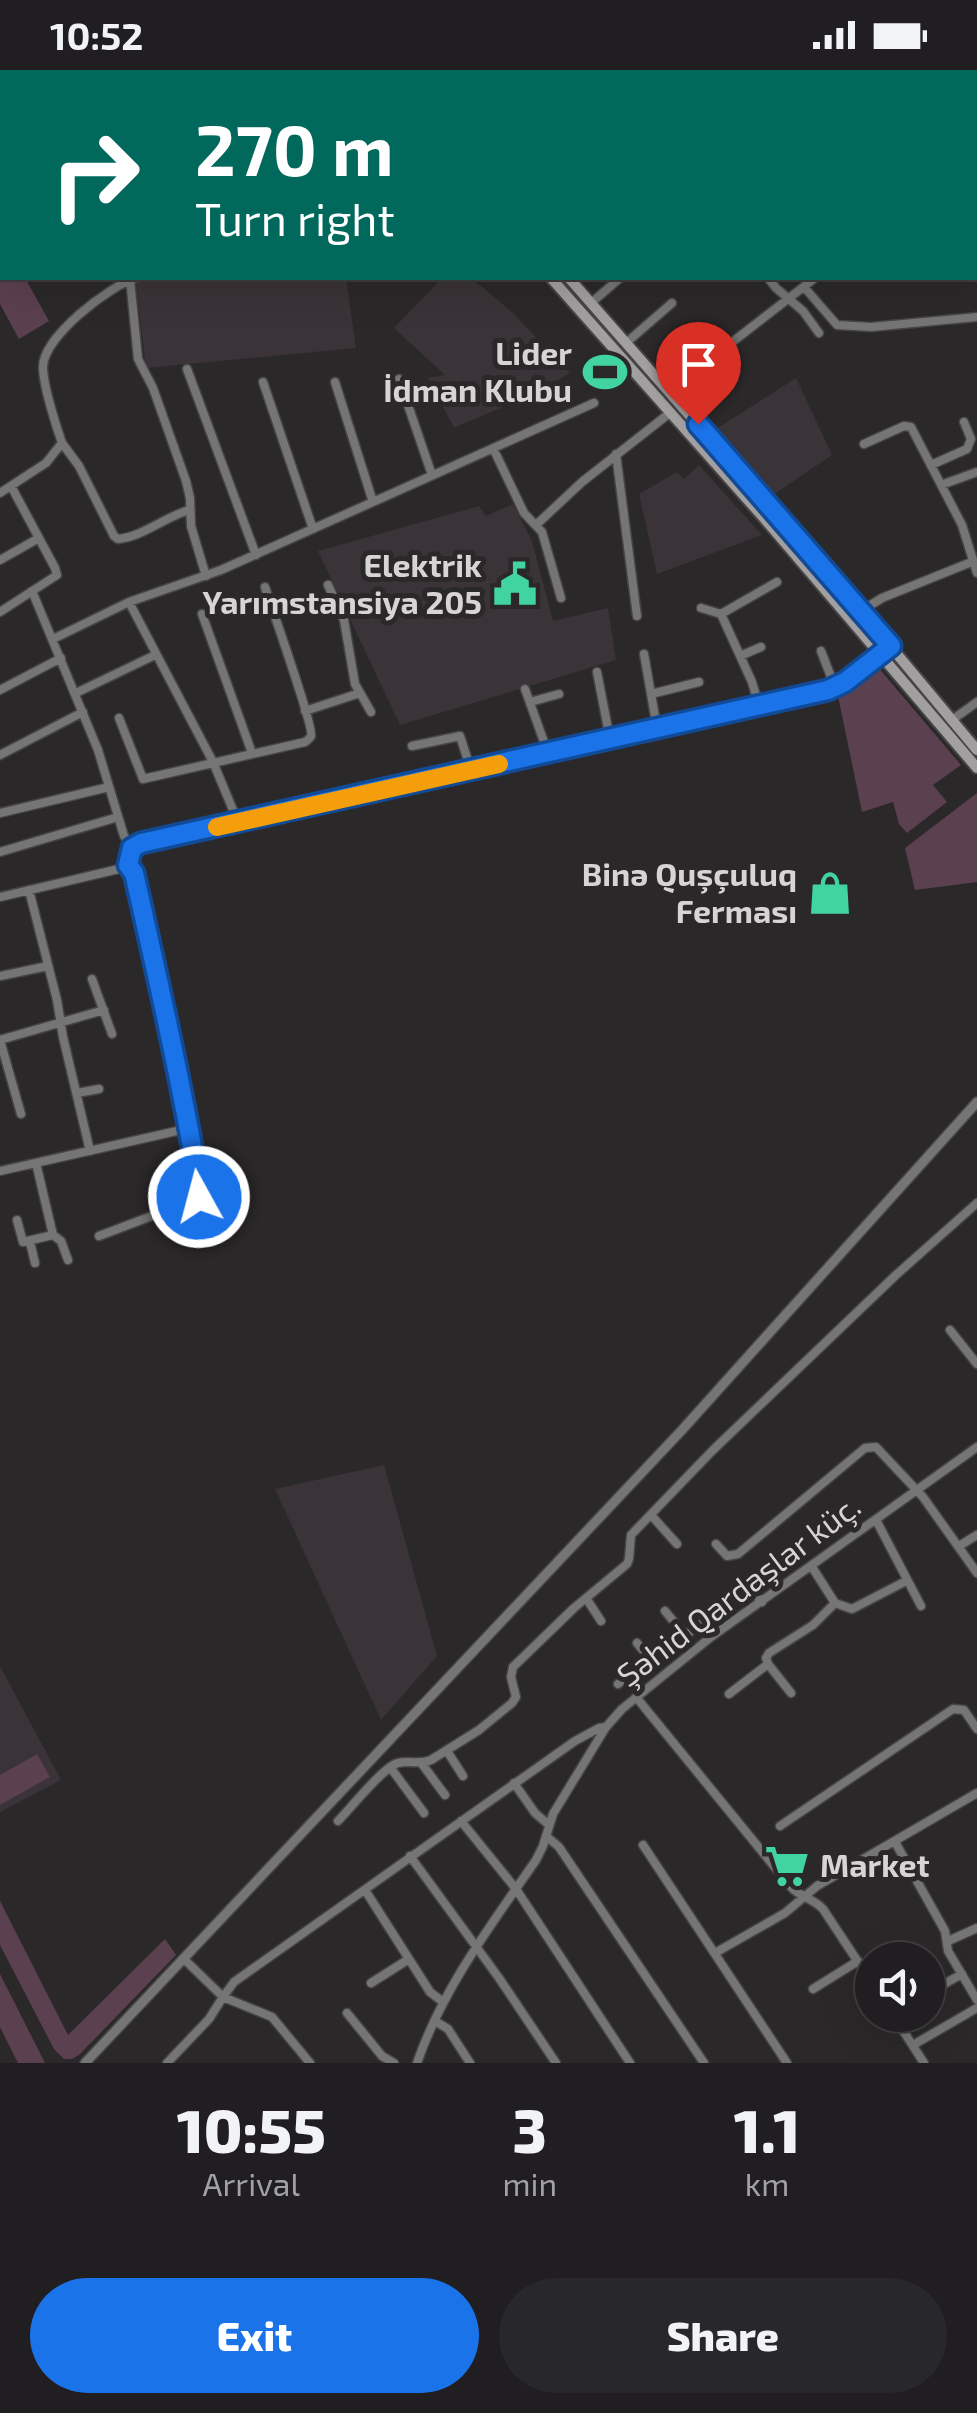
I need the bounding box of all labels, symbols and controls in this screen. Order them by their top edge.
text: 10:52 [50,12,143,58]
text: 270 m [195,106,394,190]
icon: right [30,110,160,240]
text: Turn right [195,191,395,245]
pin [656,322,741,425]
place label: Lider İdman Klubu [383,333,572,408]
icon: arrive [671,337,726,392]
sports icon: Lider İdman Klubu [581,348,629,396]
place label: Elektrik Yarımstansiya 205 [203,545,482,621]
public building icon: Elektrik Yarımstansiya 205 [491,560,539,608]
place label: Binə Quşçuluq Ferması [582,854,797,929]
shop icon: Binə Quşçuluq Ferması [806,869,854,917]
position arrow [147,1145,251,1249]
street label: Şəhid Qardaşlar küç. [609,1486,868,1695]
supermarket icon: Market [763,1842,811,1890]
place label: Market [820,1845,930,1883]
map controls [855,1942,945,2032]
button: sound [855,1942,945,2032]
text: 10:55 [177,2093,326,2165]
text: 3 [513,2093,547,2165]
text: 1.1 [734,2093,800,2165]
text: Arrival [203,2164,300,2202]
text: min [503,2164,557,2202]
text: km [745,2164,789,2202]
button: Exit [30,2278,479,2393]
button: Share [499,2278,947,2393]

